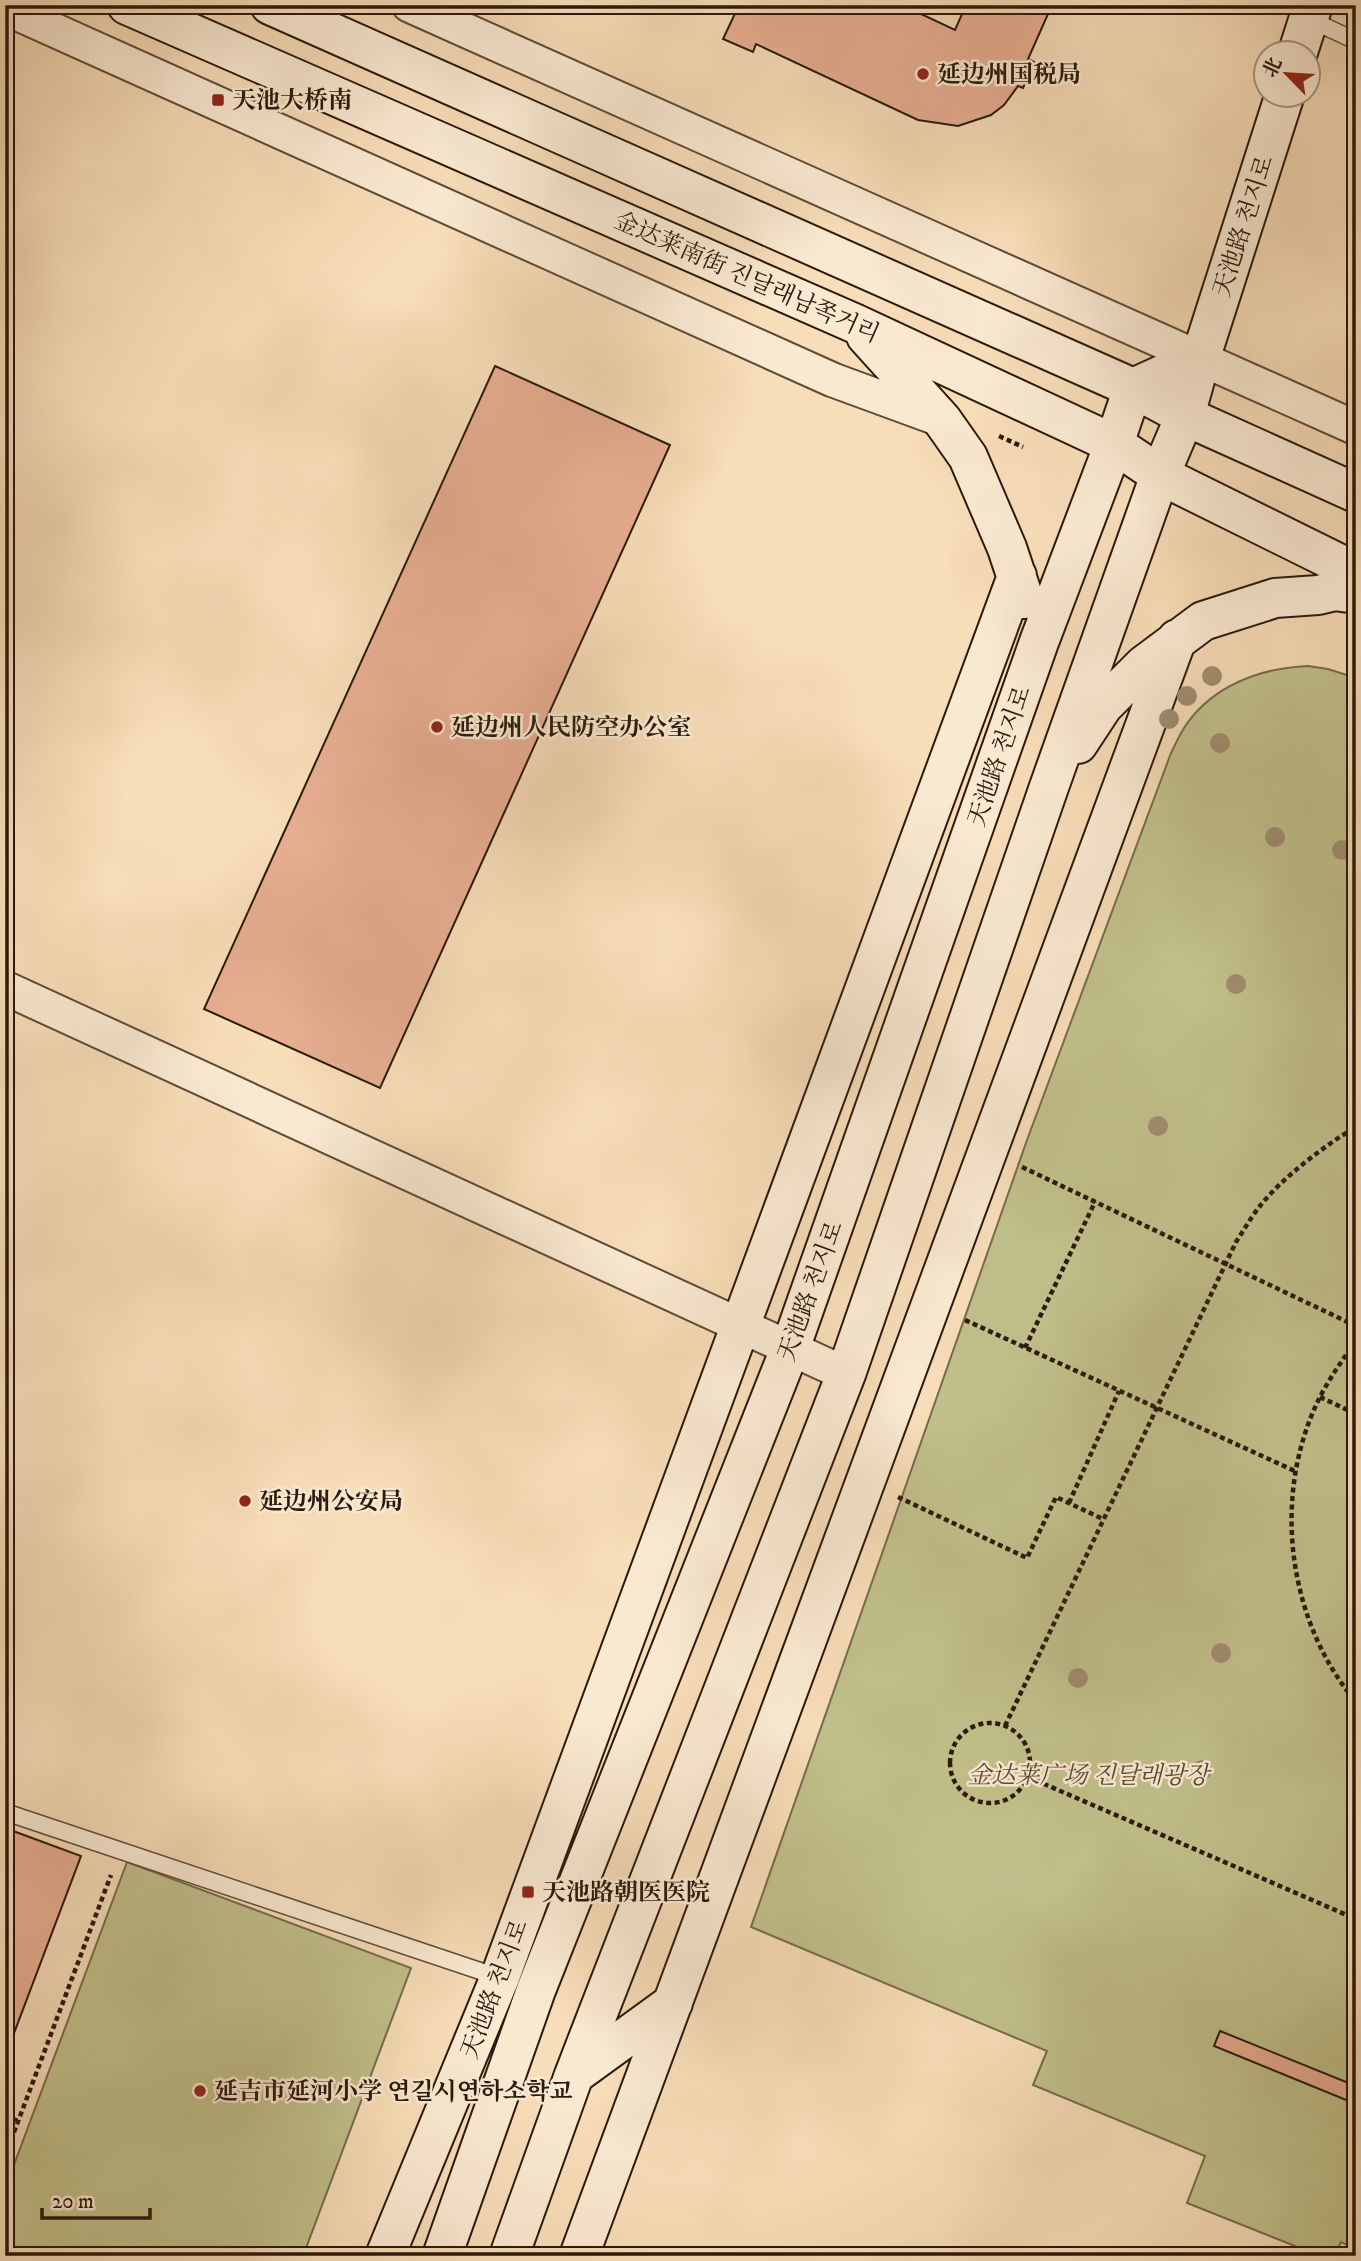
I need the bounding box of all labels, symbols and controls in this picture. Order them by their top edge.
north arrow [1252,38,1322,108]
text: 北 [1259,54,1287,81]
place label: 延边州国税局 [937,60,1081,90]
marker: 延边州国税局 [915,66,931,82]
place label: 天池大桥南 [232,86,352,116]
marker: 天池大桥南 [210,92,226,108]
street label: 天池路 천지로 [1207,152,1281,301]
street label: 金达莱南街 진달래남쪽거리 [609,206,884,350]
street label: 天池路 천지로 [962,682,1038,831]
place label: 延边州人民防空办公室 [451,713,691,743]
marker: 延边州人民防空办公室 [429,719,445,735]
street label: 天池路 천지로 [772,1217,850,1365]
place label: 延边州公安局 [259,1487,403,1517]
marker: 延边州公安局 [237,1493,253,1509]
park label: 金达莱广场 진달래광장 [967,1761,1212,1791]
place label: 天池路朝医医院 [542,1878,710,1908]
marker: 天池路朝医医院 [520,1884,536,1900]
street label: 天池路 천지로 [455,1916,535,2063]
place label: 延吉市延河小学 연길시연하소학교 [214,2077,573,2107]
marker: 延吉市延河小学 연길시연하소학교 [192,2083,208,2099]
scale bar [42,2177,150,2221]
text: 20 m [52,2189,94,2215]

